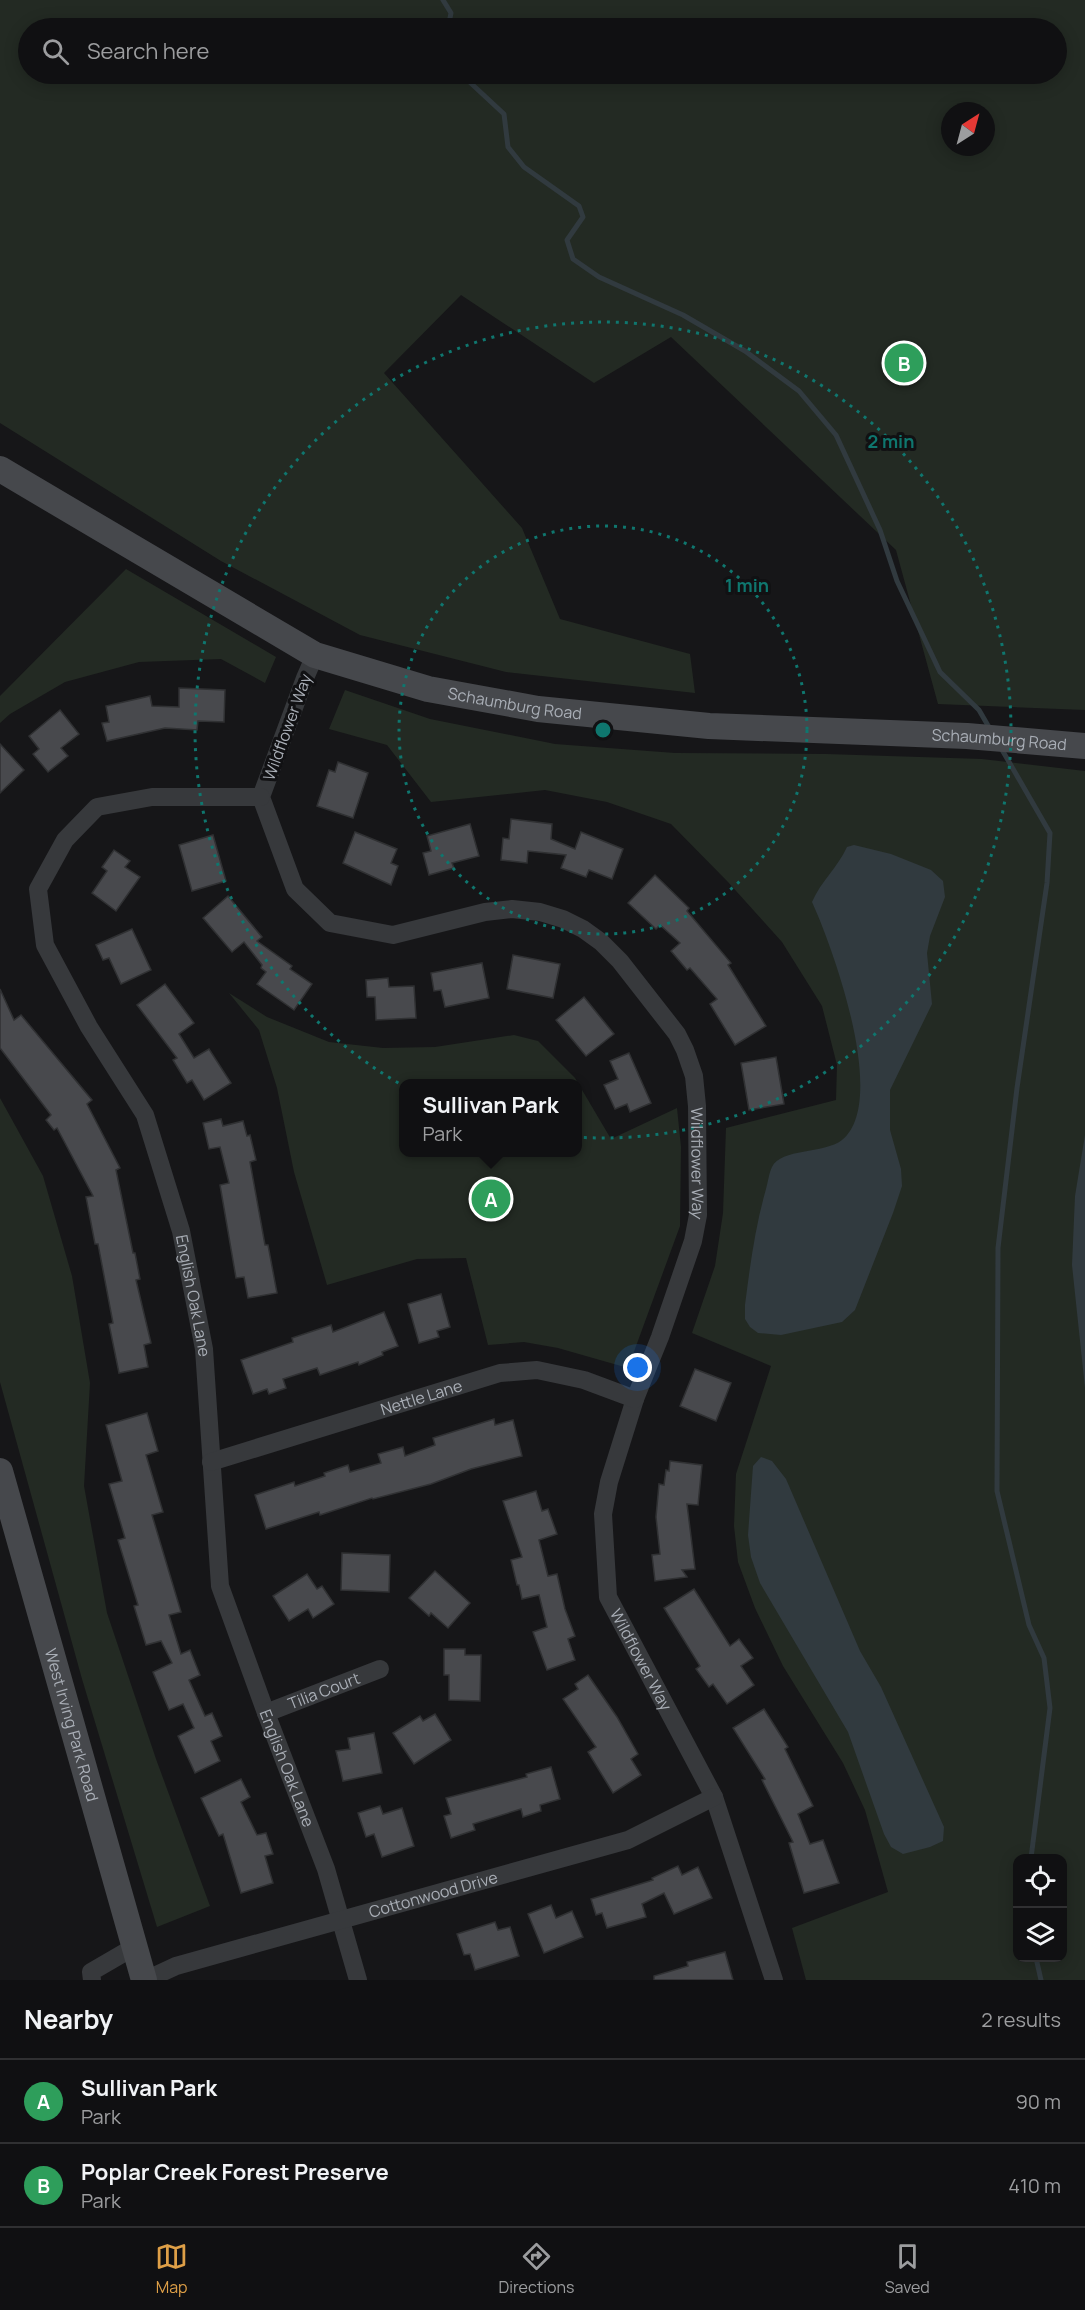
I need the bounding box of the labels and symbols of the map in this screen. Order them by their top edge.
north arrow [941,102,995,156]
pin: B [884,340,924,386]
text: 2 min [868,429,914,453]
text: 1 min [725,573,769,597]
street label: Wildflower Way [257,670,317,783]
street label: Schaumburg Road [446,682,583,724]
centre of rings [593,720,613,740]
street label: Schaumburg Road [931,724,1068,755]
street label: Wildflower Way [686,1107,710,1222]
pin: A [472,1176,510,1222]
street label: English Oak Lane [171,1233,216,1358]
your location [623,1353,652,1382]
street label: Nettle Lane [378,1374,465,1420]
street label: Wildflower Way [605,1605,677,1715]
street label: West Irving Park Road [40,1646,104,1804]
street label: Tilia Court [285,1667,363,1715]
street label: English Oak Lane [255,1706,320,1830]
street label: Cottonwood Drive [366,1866,500,1923]

